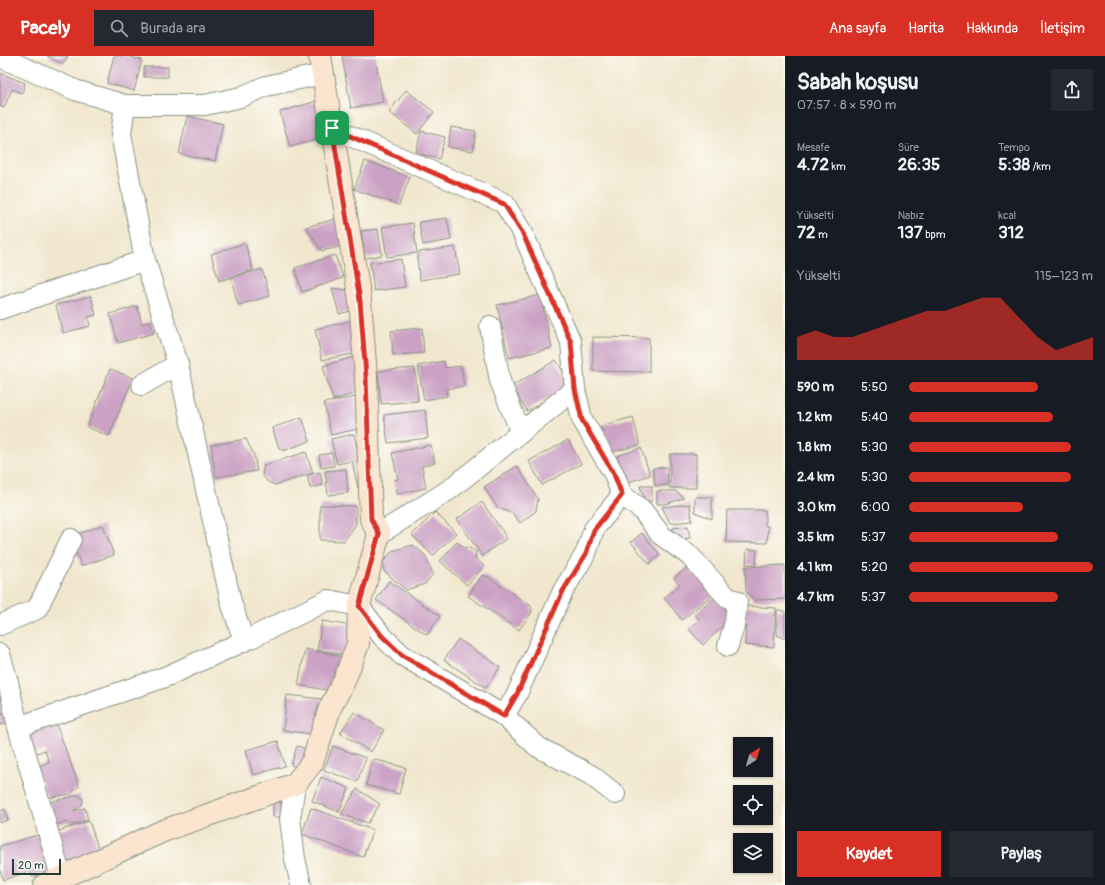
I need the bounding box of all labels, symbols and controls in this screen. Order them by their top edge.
search box [94,10,374,46]
text: Pacely [20,16,70,40]
icon: search [108,17,130,39]
text: Burada ara [140,19,205,38]
text: Ana sayfa [829,20,886,37]
text: Harita [908,20,944,37]
text: Hakkında [966,20,1018,37]
text: İletişim [1040,20,1085,37]
text: Sabah koşusu [797,68,919,96]
button: share [1051,69,1093,111]
text: 07:57 · 8 × 590 m [797,97,896,113]
pin [315,111,349,145]
icon: arrive [321,117,343,139]
text: Mesafe [797,141,830,154]
text: Süre [898,141,919,154]
text: Tempo [998,141,1030,154]
text: 4.72 [797,154,829,175]
text: 26:35 [898,154,940,175]
text: 5:38 [998,154,1030,175]
text: km [829,160,846,173]
text: /km [1030,160,1051,173]
text: Yükselti [797,209,834,222]
text: Nabız [898,209,924,222]
text: kcal [998,209,1016,222]
text: 72 [797,222,816,243]
text: 137 [898,222,923,243]
text: 312 [998,222,1024,243]
text: m [816,228,828,241]
text: bpm [923,228,946,241]
text: Yükselti [797,268,840,284]
text: 115–123 m [1035,268,1093,284]
text: 590 m [797,379,834,395]
text: 5:50 [861,379,887,395]
text: 1.2 km [797,409,832,425]
text: 5:40 [861,409,888,425]
text: 1.8 km [797,439,831,455]
text: 5:30 [861,439,888,455]
text: 2.4 km [797,469,834,485]
text: 5:30 [861,469,888,485]
text: 3.0 km [797,499,836,515]
text: 6:00 [861,499,890,515]
text: 3.5 km [797,529,834,545]
text: 5:37 [861,529,886,545]
text: 4.1 km [797,559,832,575]
text: 5:20 [861,559,888,575]
text: 4.7 km [797,589,834,605]
text: 5:37 [861,589,886,605]
north arrow [733,737,773,777]
map controls [733,737,773,873]
button: locate [733,785,773,825]
button: Kaydet [797,831,941,877]
button: Paylaş [949,831,1093,877]
button: layers [733,833,773,873]
scale bar [12,857,61,876]
text: 20 m [18,859,44,872]

